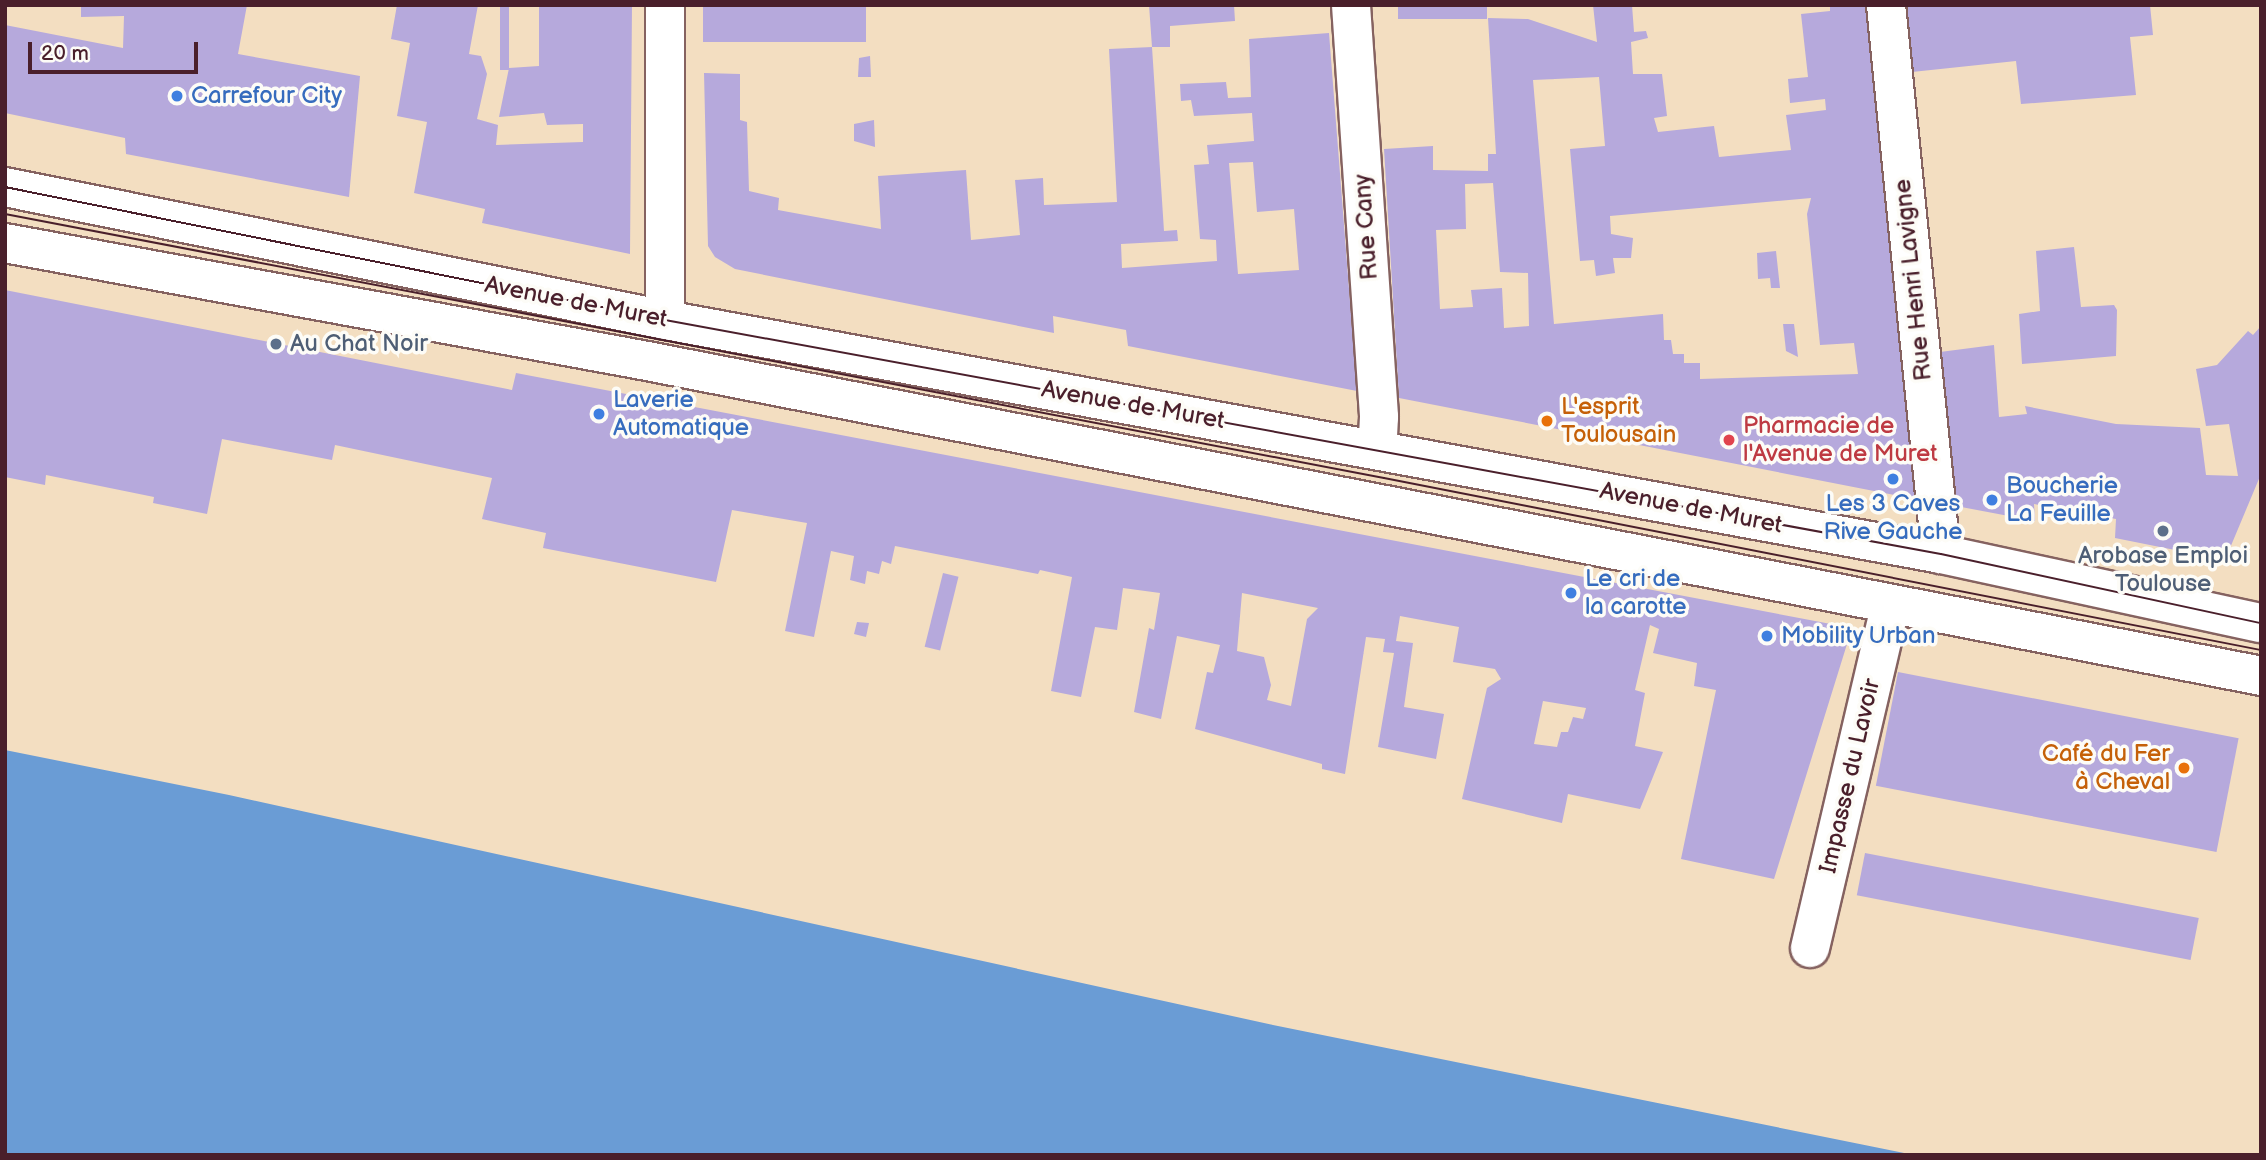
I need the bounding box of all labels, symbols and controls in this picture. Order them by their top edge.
scale bar [32,28,201,72]
text: 20 m [41,41,89,66]
place label: Carrefour City [191,82,342,110]
marker: Carrefour City [169,88,185,104]
street label: Rue Cany [1348,173,1384,281]
street label: Rue Henri Lavigne [1888,178,1938,382]
street label: Avenue de Muret [482,270,670,334]
place label: Au Chat Noir [290,330,428,358]
marker: Au Chat Noir [268,336,284,352]
street label: Avenue de Muret [1039,375,1227,435]
place label: Laverie Automatique [613,386,749,442]
place label: L'esprit Toulousain [1561,393,1676,449]
marker: Laverie Automatique [591,406,607,422]
place label: Pharmacie de l'Avenue de Muret [1743,412,1938,468]
marker: L'esprit Toulousain [1539,413,1555,429]
marker: Pharmacie de l'Avenue de Muret [1721,432,1737,448]
marker: Les 3 Caves Rive Gauche [1885,471,1901,487]
place label: Boucherie La Feuille [2006,472,2118,528]
street label: Avenue de Muret [1597,476,1785,540]
place label: Les 3 Caves Rive Gauche [1823,490,1963,546]
marker: Boucherie La Feuille [1984,492,2000,508]
marker: Arobase Emploi Toulouse [2155,523,2171,539]
place label: Arobase Emploi Toulouse [2078,542,2248,598]
place label: Le cri de la carotte [1585,565,1686,621]
marker: Le cri de la carotte [1563,585,1579,601]
place label: Mobility Urban [1781,622,1937,650]
marker: Mobility Urban [1759,628,1775,644]
street label: Impasse du Lavoir [1814,676,1886,876]
place label: Café du Fer à Cheval [2042,740,2170,796]
marker: Café du Fer à Cheval [2176,760,2192,776]

